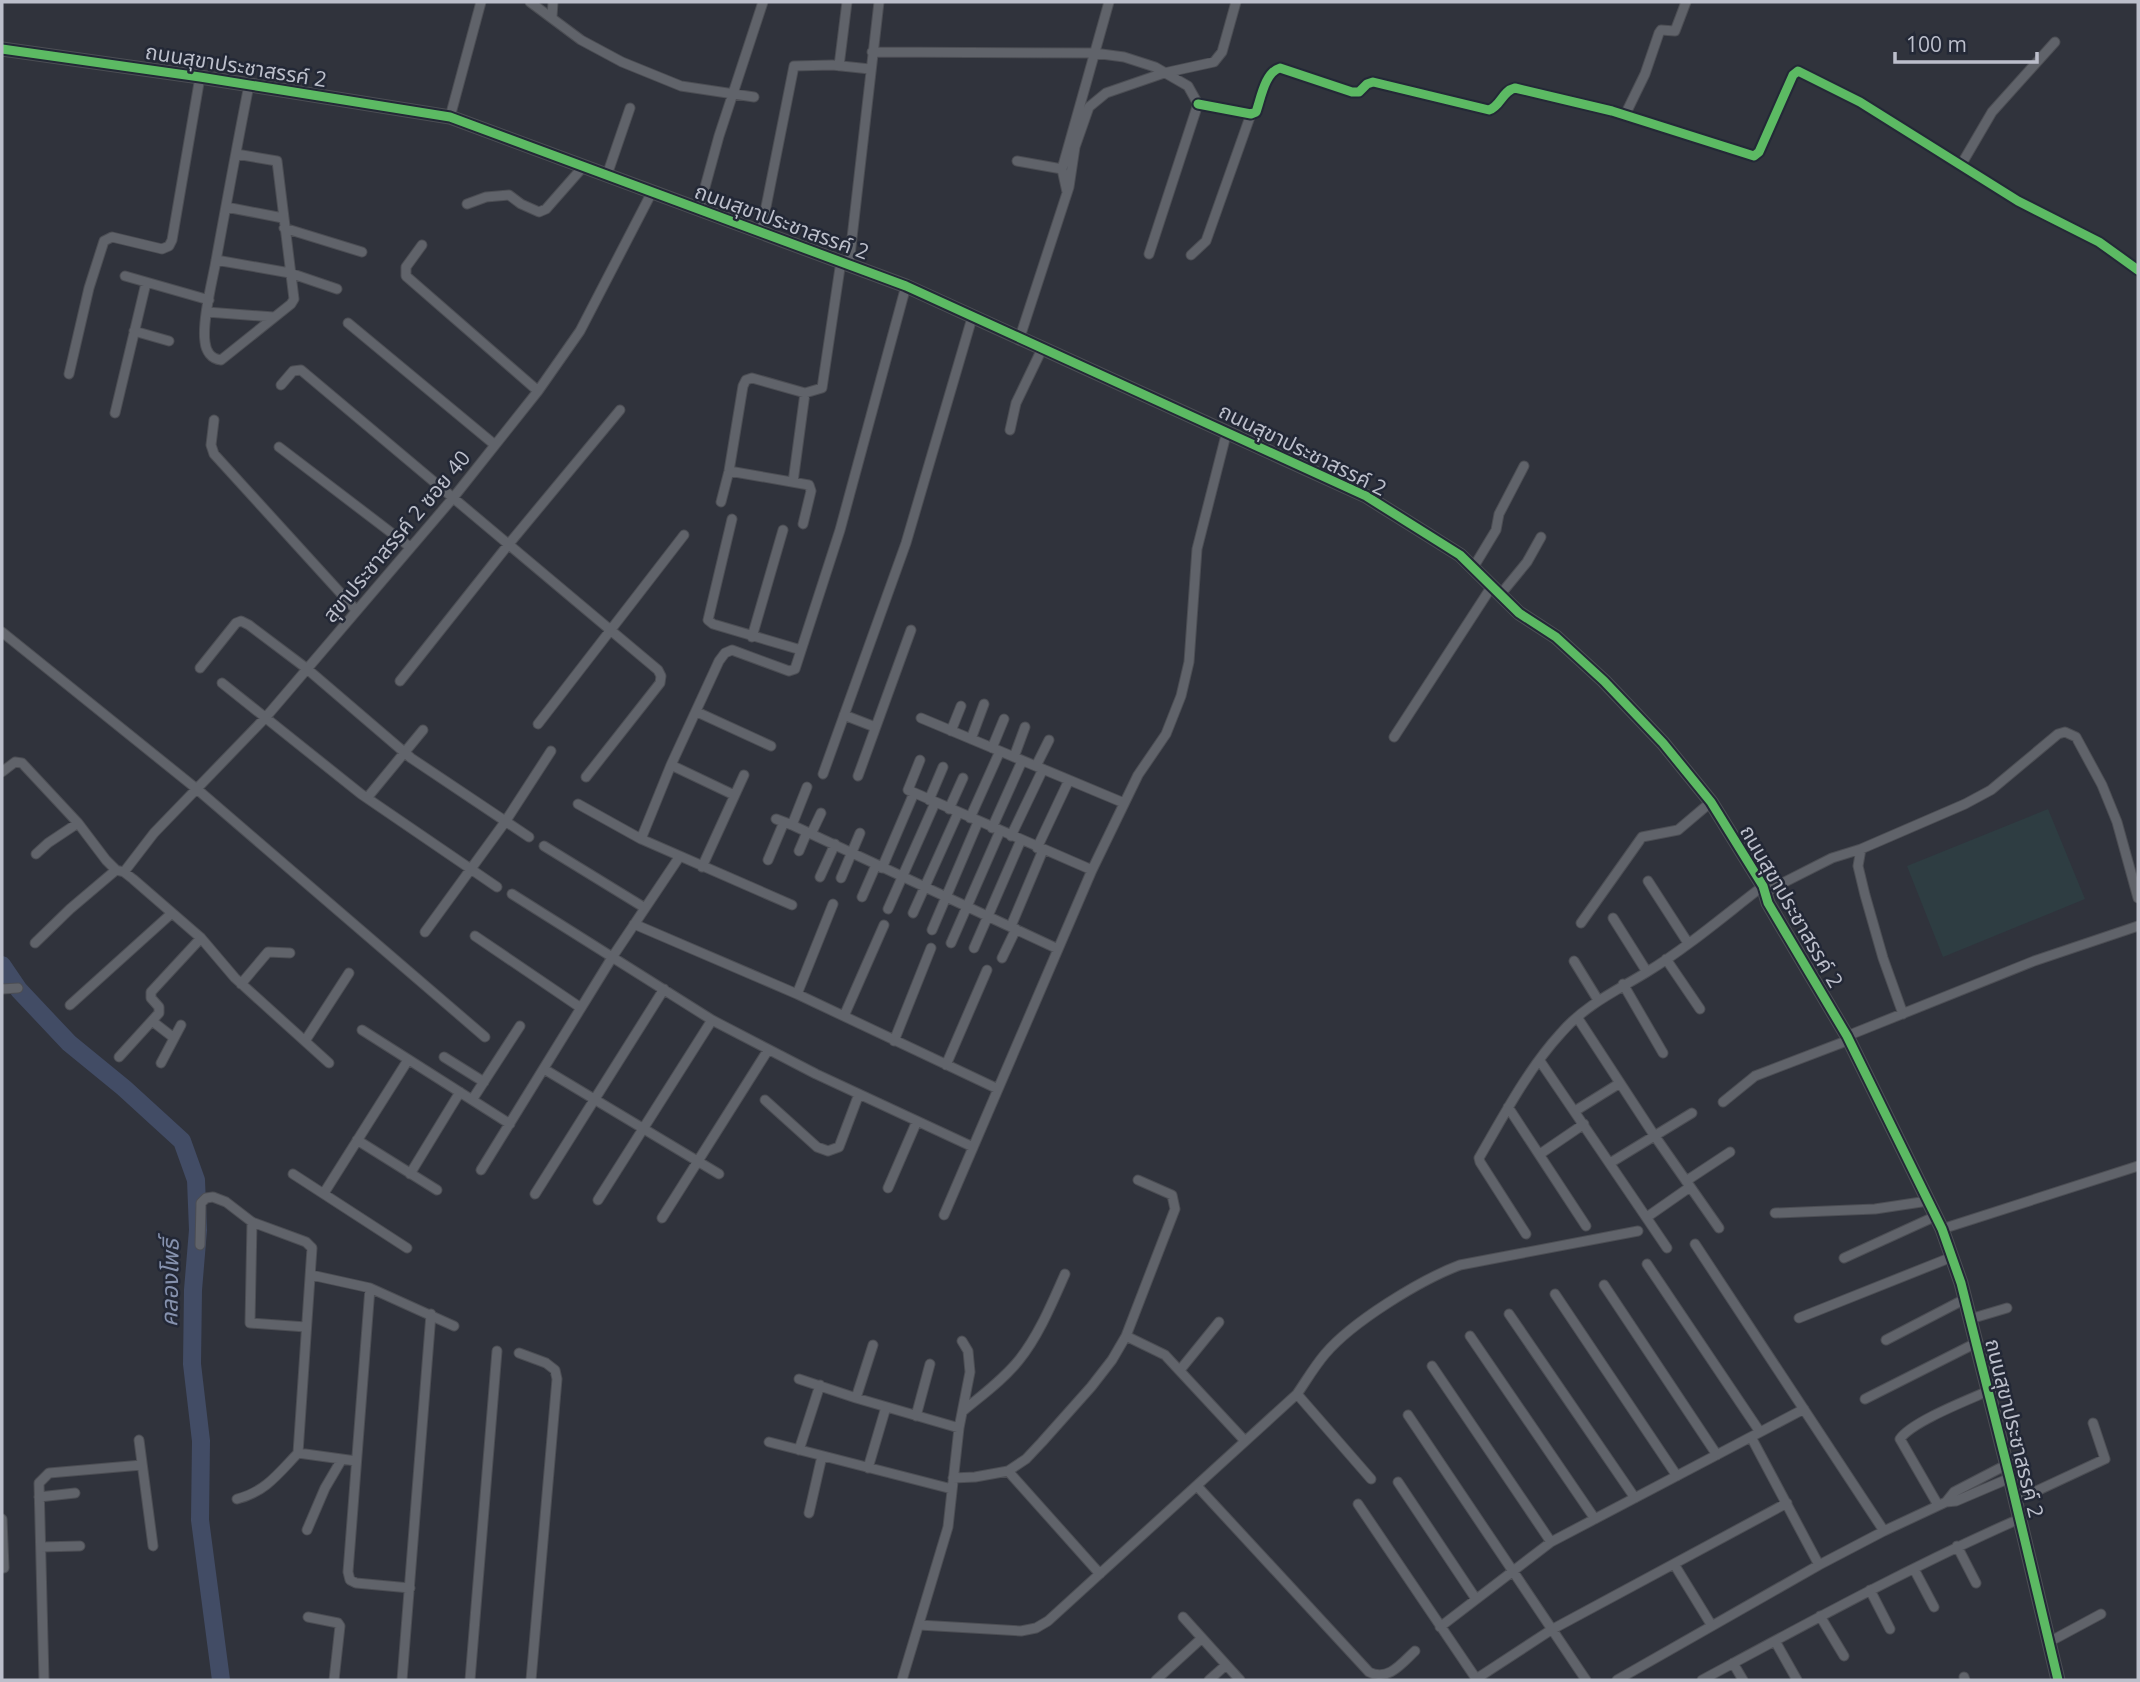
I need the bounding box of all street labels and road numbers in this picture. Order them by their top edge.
street label: ถนนสุขาประชาสรรค์ 2 [143,37,329,93]
street label: ถนนสุขาประชาสรรค์ 2 [691,176,873,266]
street label: ถนนสุขาประชาสรรค์ 2 [1214,396,1392,502]
street label: สุขาประชาสรรค์ 2 ซอย 40 [316,444,476,628]
street label: ถนนสุขาประชาสรรค์ 2 [1734,820,1850,992]
street label: ถนนสุขาประชาสรรค์ 2 [1979,1336,2051,1520]

